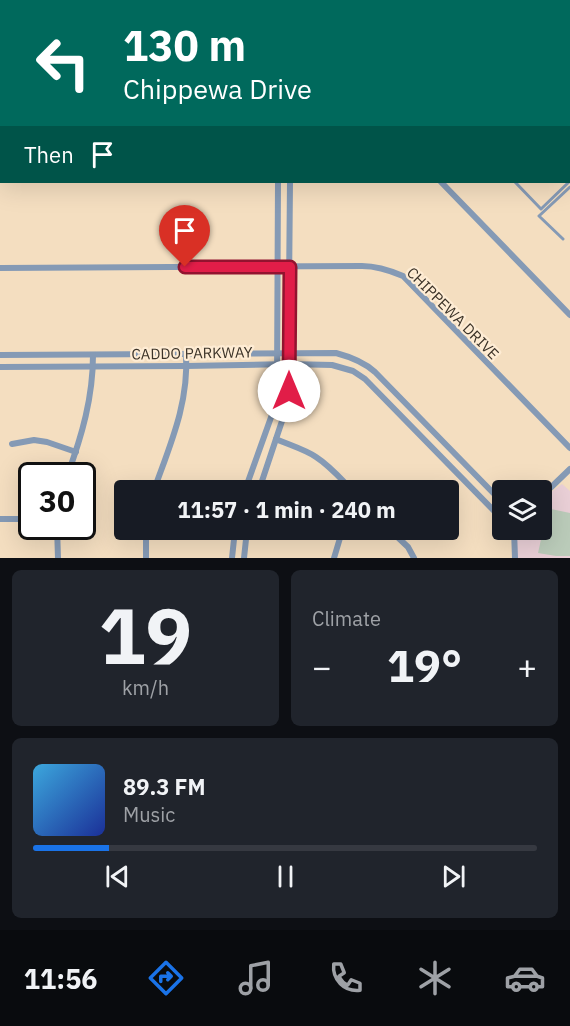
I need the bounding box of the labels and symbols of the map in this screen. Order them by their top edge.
pin [159,205,210,267]
street label: CHIPPEWA DRIVE [403,263,503,363]
street label: CADDO PARKWAY [131,342,253,364]
position arrow [257,359,321,423]
speed limit sign: 30 [18,462,96,540]

